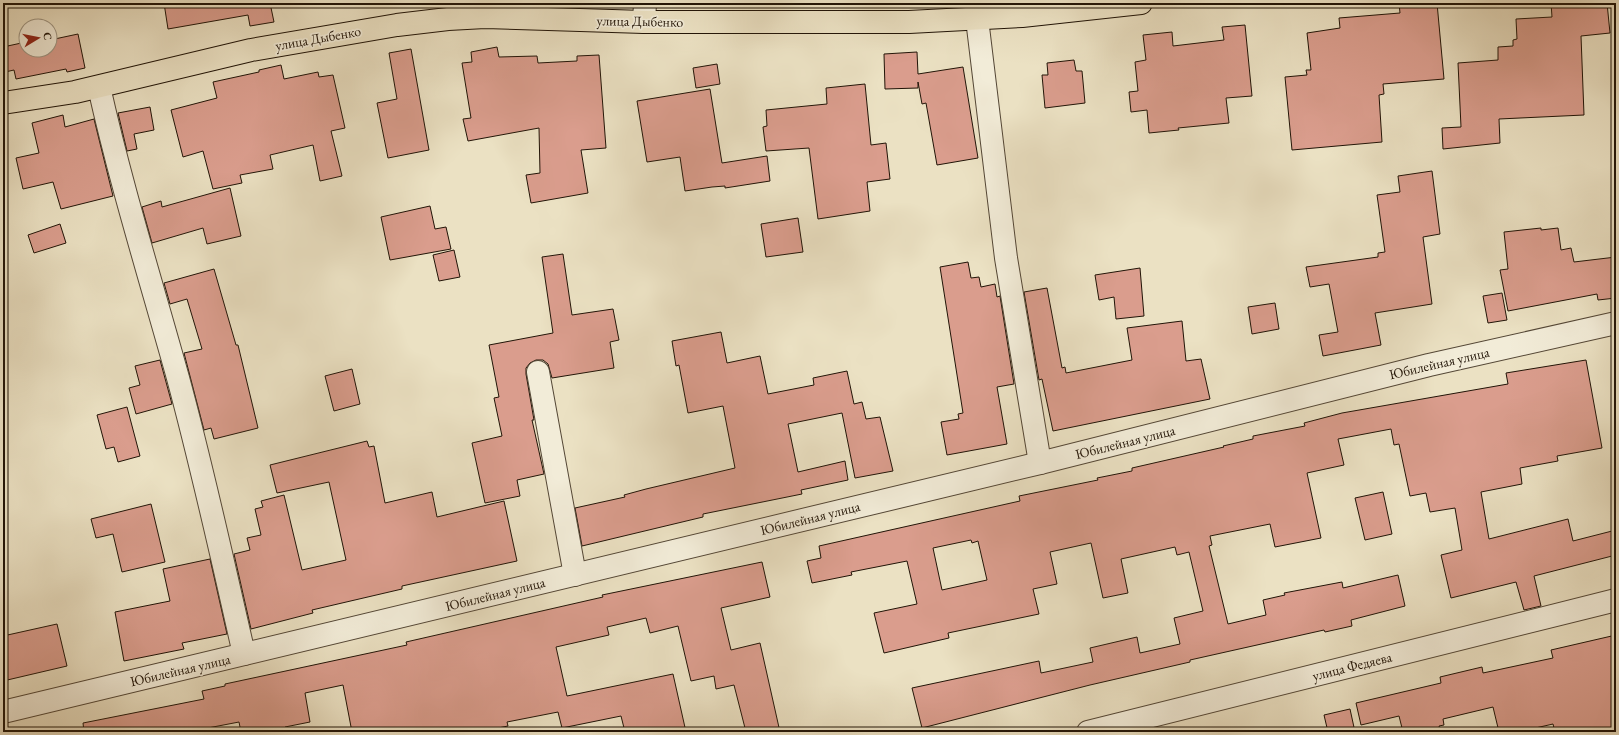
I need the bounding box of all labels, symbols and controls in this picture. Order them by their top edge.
street label: улица Дыбенко [597,11,684,31]
north arrow [18,18,58,58]
street label: улица Дыбенко [274,22,362,54]
text: С [40,31,55,42]
street label: Юбилейная улица [1387,343,1491,383]
street label: Юбилейная улица [1073,421,1177,463]
street label: Юбилейная улица [758,497,862,539]
street label: Юбилейная улица [443,573,547,615]
street label: улица Федяева [1310,647,1394,685]
street label: Юбилейная улица [128,650,232,690]

